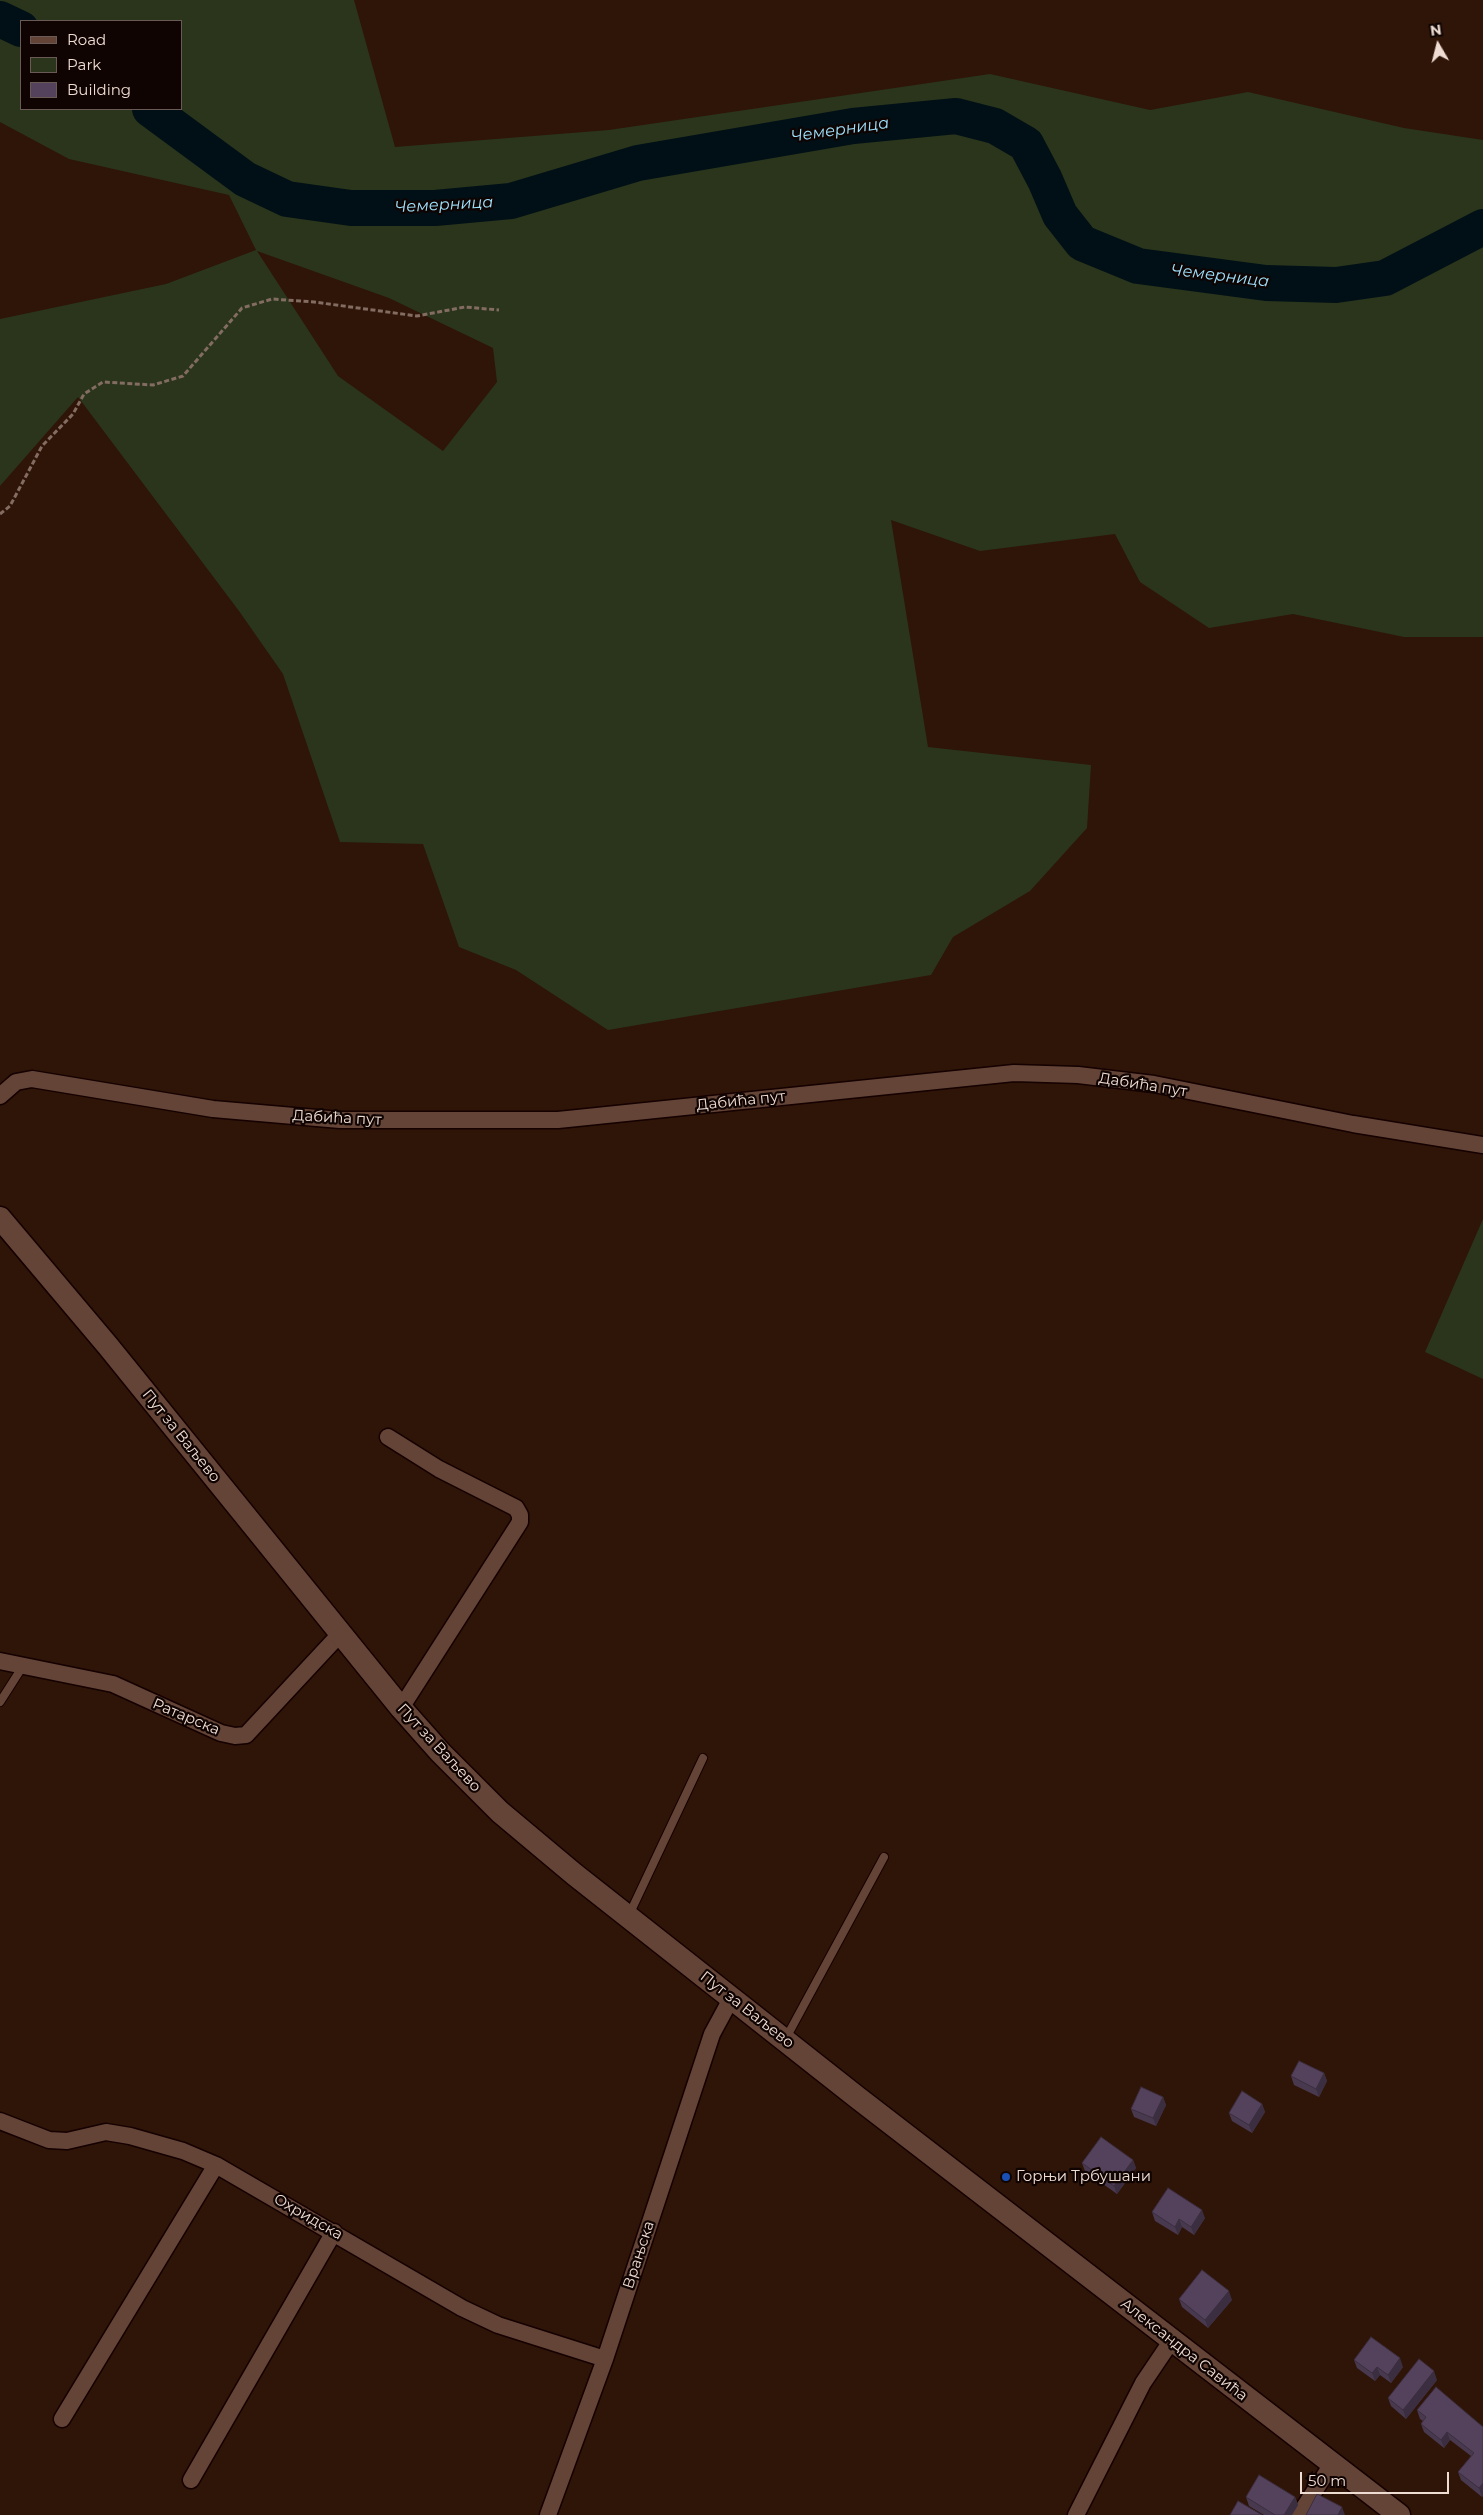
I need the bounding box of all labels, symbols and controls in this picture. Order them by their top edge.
legend [20,20,182,110]
north arrow [1413,20,1463,70]
text: N [1429,20,1443,40]
text: Road [67,30,106,49]
text: Park [67,55,101,74]
text: Building [67,80,131,99]
water label: Чемерница [790,114,890,146]
water label: Чемерница [394,193,494,217]
water label: Чемерница [1170,260,1270,292]
street label: Дабића пут [1098,1069,1188,1101]
street label: Дабића пут [696,1087,786,1115]
street label: Дабића пут [292,1107,382,1129]
street label: Пут за Ваљево [138,1386,224,1486]
street label: Ратарска [150,1695,222,1739]
street label: Пут за Ваљево [393,1700,485,1796]
street label: Пут за Ваљево [696,1968,798,2052]
place label: Горњи Трбушани [1016,2168,1151,2186]
marker: Горњи Трбушани [1000,2171,1012,2183]
street label: Охридска [270,2190,346,2244]
street label: Врањска [620,2219,658,2291]
street label: Александра Савића [1117,2295,1251,2405]
scale bar [1303,2462,1452,2494]
text: 50 m [1308,2471,1346,2490]

